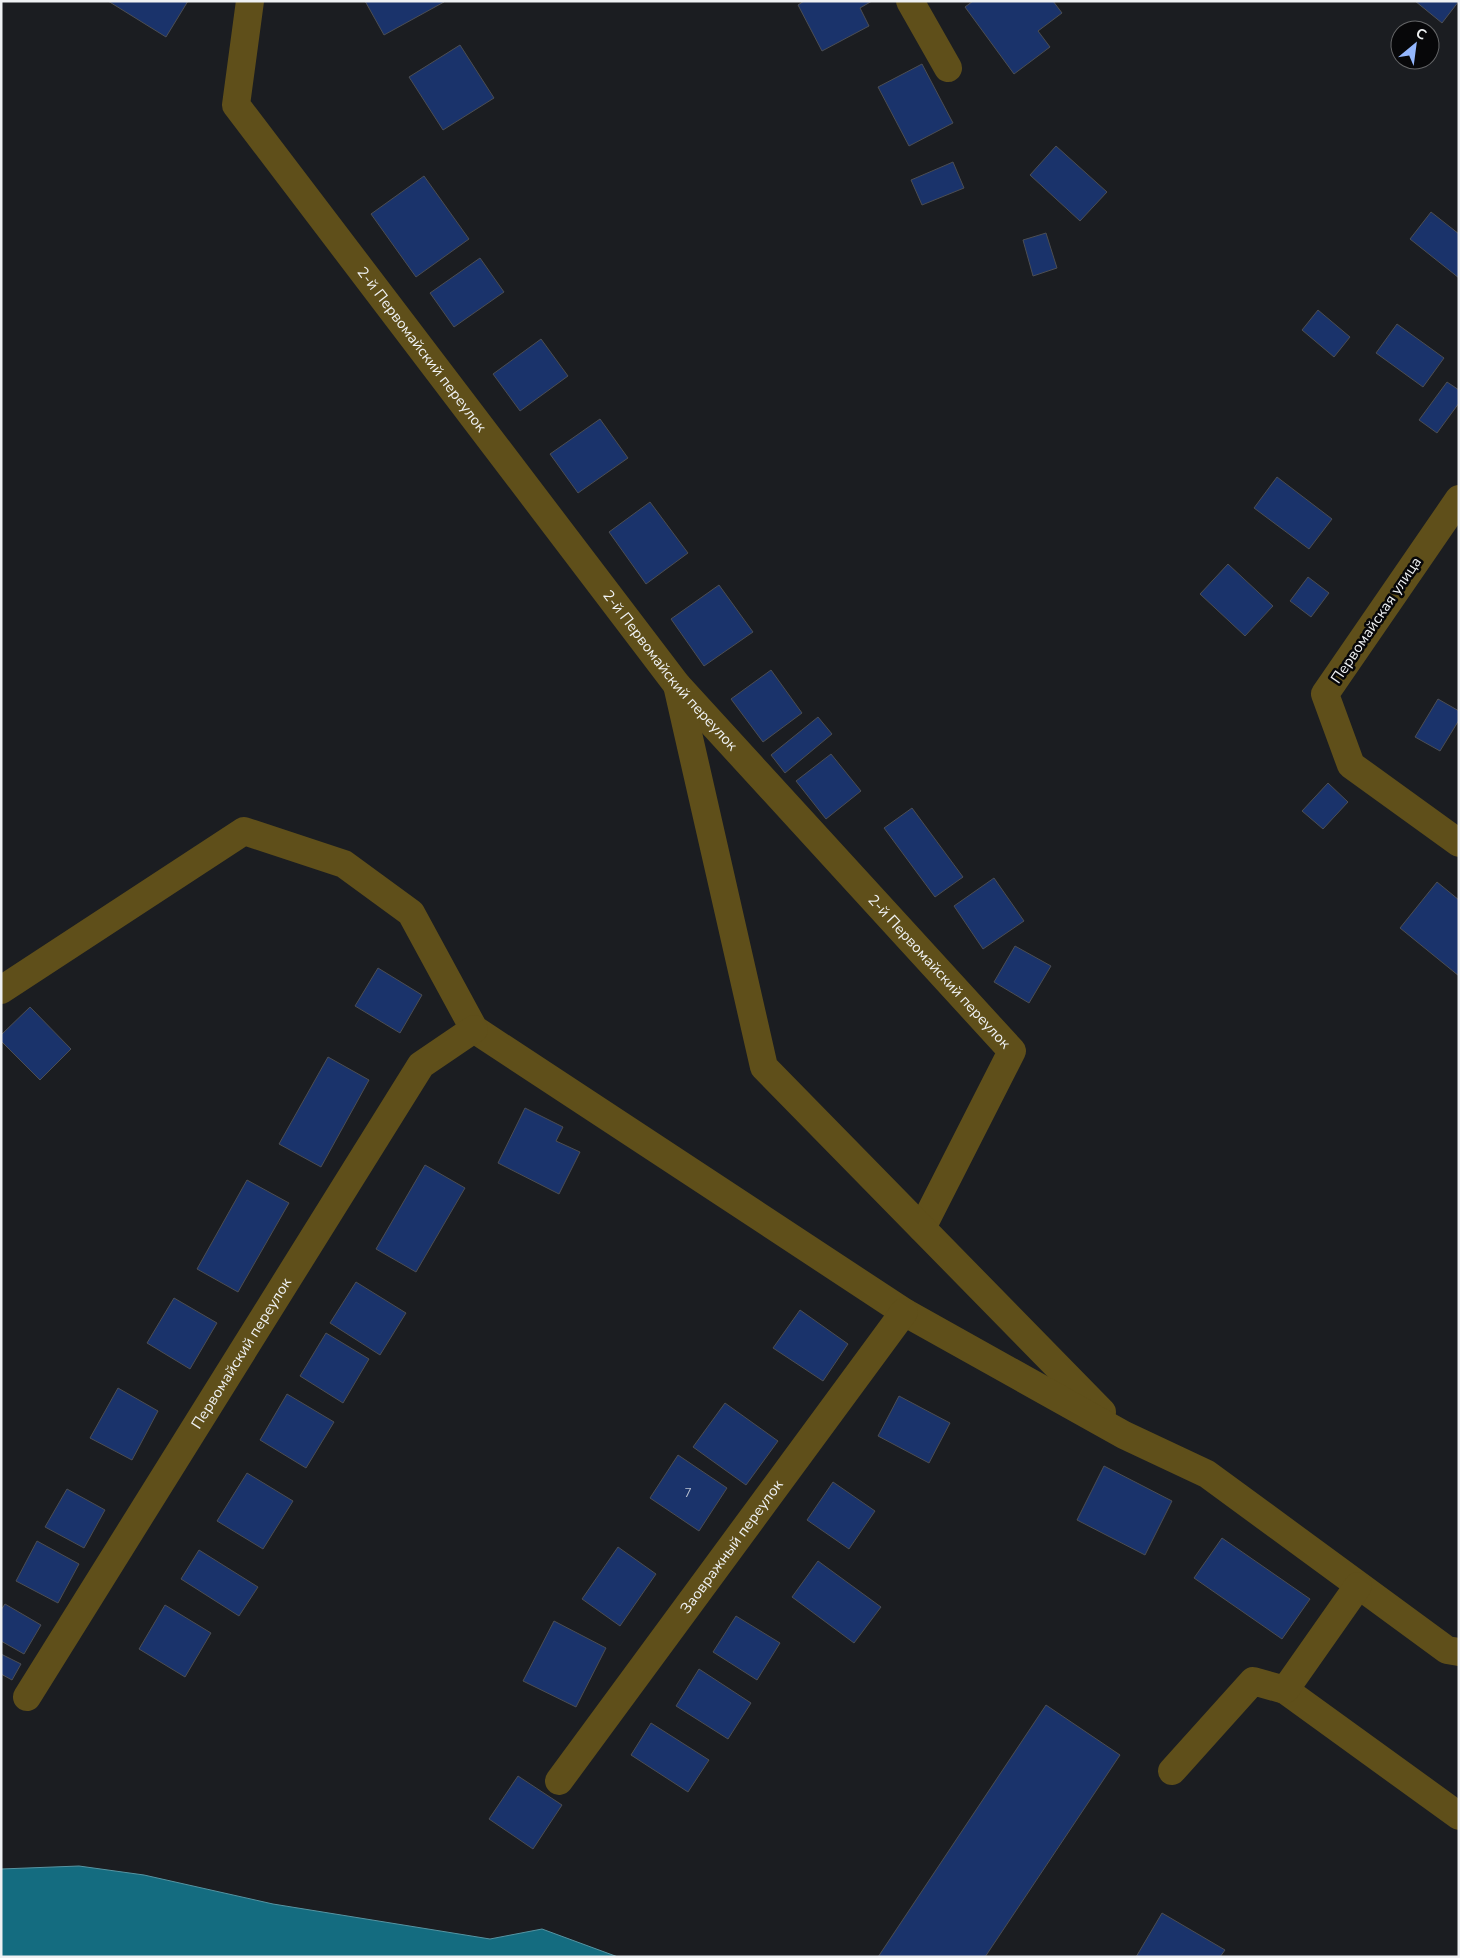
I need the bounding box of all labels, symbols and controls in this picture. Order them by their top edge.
north arrow [1390,20,1440,70]
text: С [1412,23,1430,45]
street label: 2-й Первомайский переулок [353,263,491,436]
street label: Первомайская улица [1326,553,1426,687]
street label: 2-й Первомайский переулок [598,586,742,755]
street label: 2-й Первомайский переулок [864,890,1015,1053]
street label: Первомайский переулок [187,1274,296,1433]
street label: Заовражный переулок [675,1475,788,1618]
house number: 7 [684,1485,692,1501]

